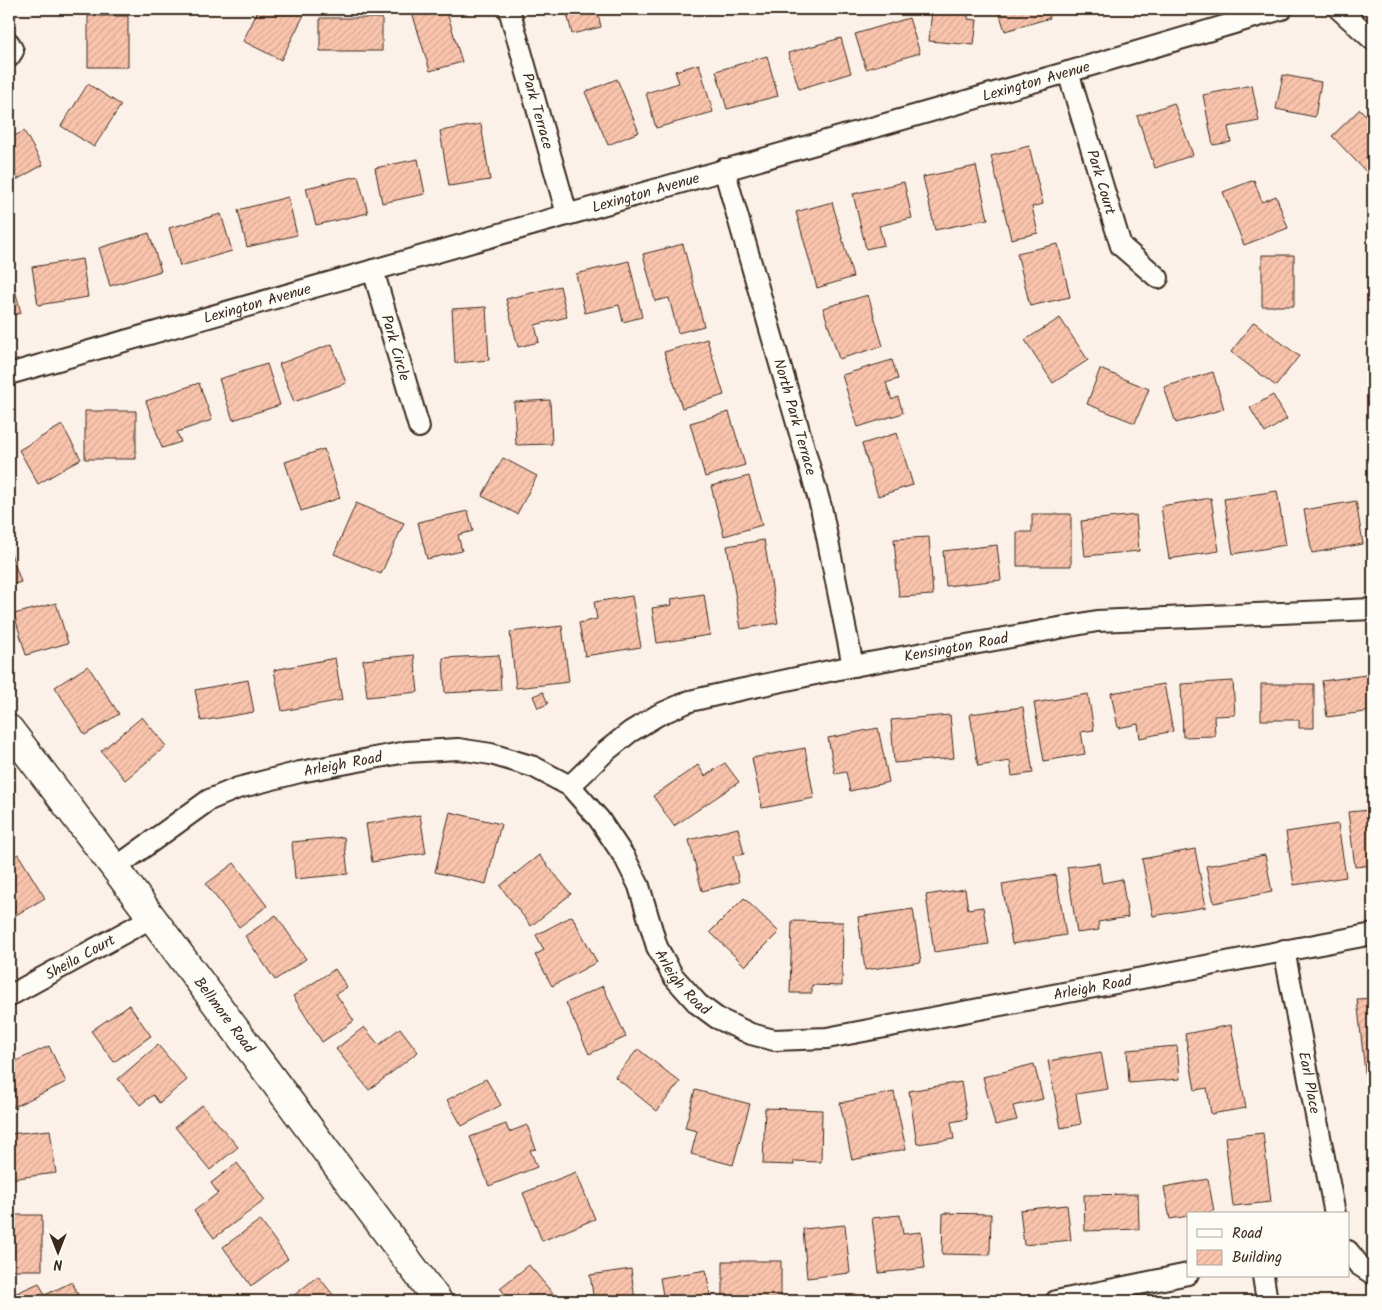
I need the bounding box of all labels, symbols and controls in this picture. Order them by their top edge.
street label: Lexington Avenue [980,55,1093,109]
street label: Park Terrace [515,70,559,153]
street label: Park Court [1079,147,1122,218]
street label: Lexington Avenue [589,167,703,220]
street label: Lexington Avenue [201,277,314,331]
street label: Park Circle [374,312,416,384]
street label: North Park Terrace [766,356,822,479]
street label: Kensington Road [902,627,1011,669]
street label: Arleigh Road [302,746,385,784]
street label: Sheila Court [41,929,120,987]
street label: Arleigh Road [648,945,715,1022]
street label: Arleigh Road [1051,969,1134,1008]
street label: Bellmore Road [187,972,261,1059]
street label: Earl Place [1291,1050,1326,1116]
legend [1187,1212,1350,1278]
text: Road [1232,1222,1263,1246]
north arrow [32,1228,82,1278]
text: Building [1232,1246,1282,1270]
text: N [53,1253,62,1275]

